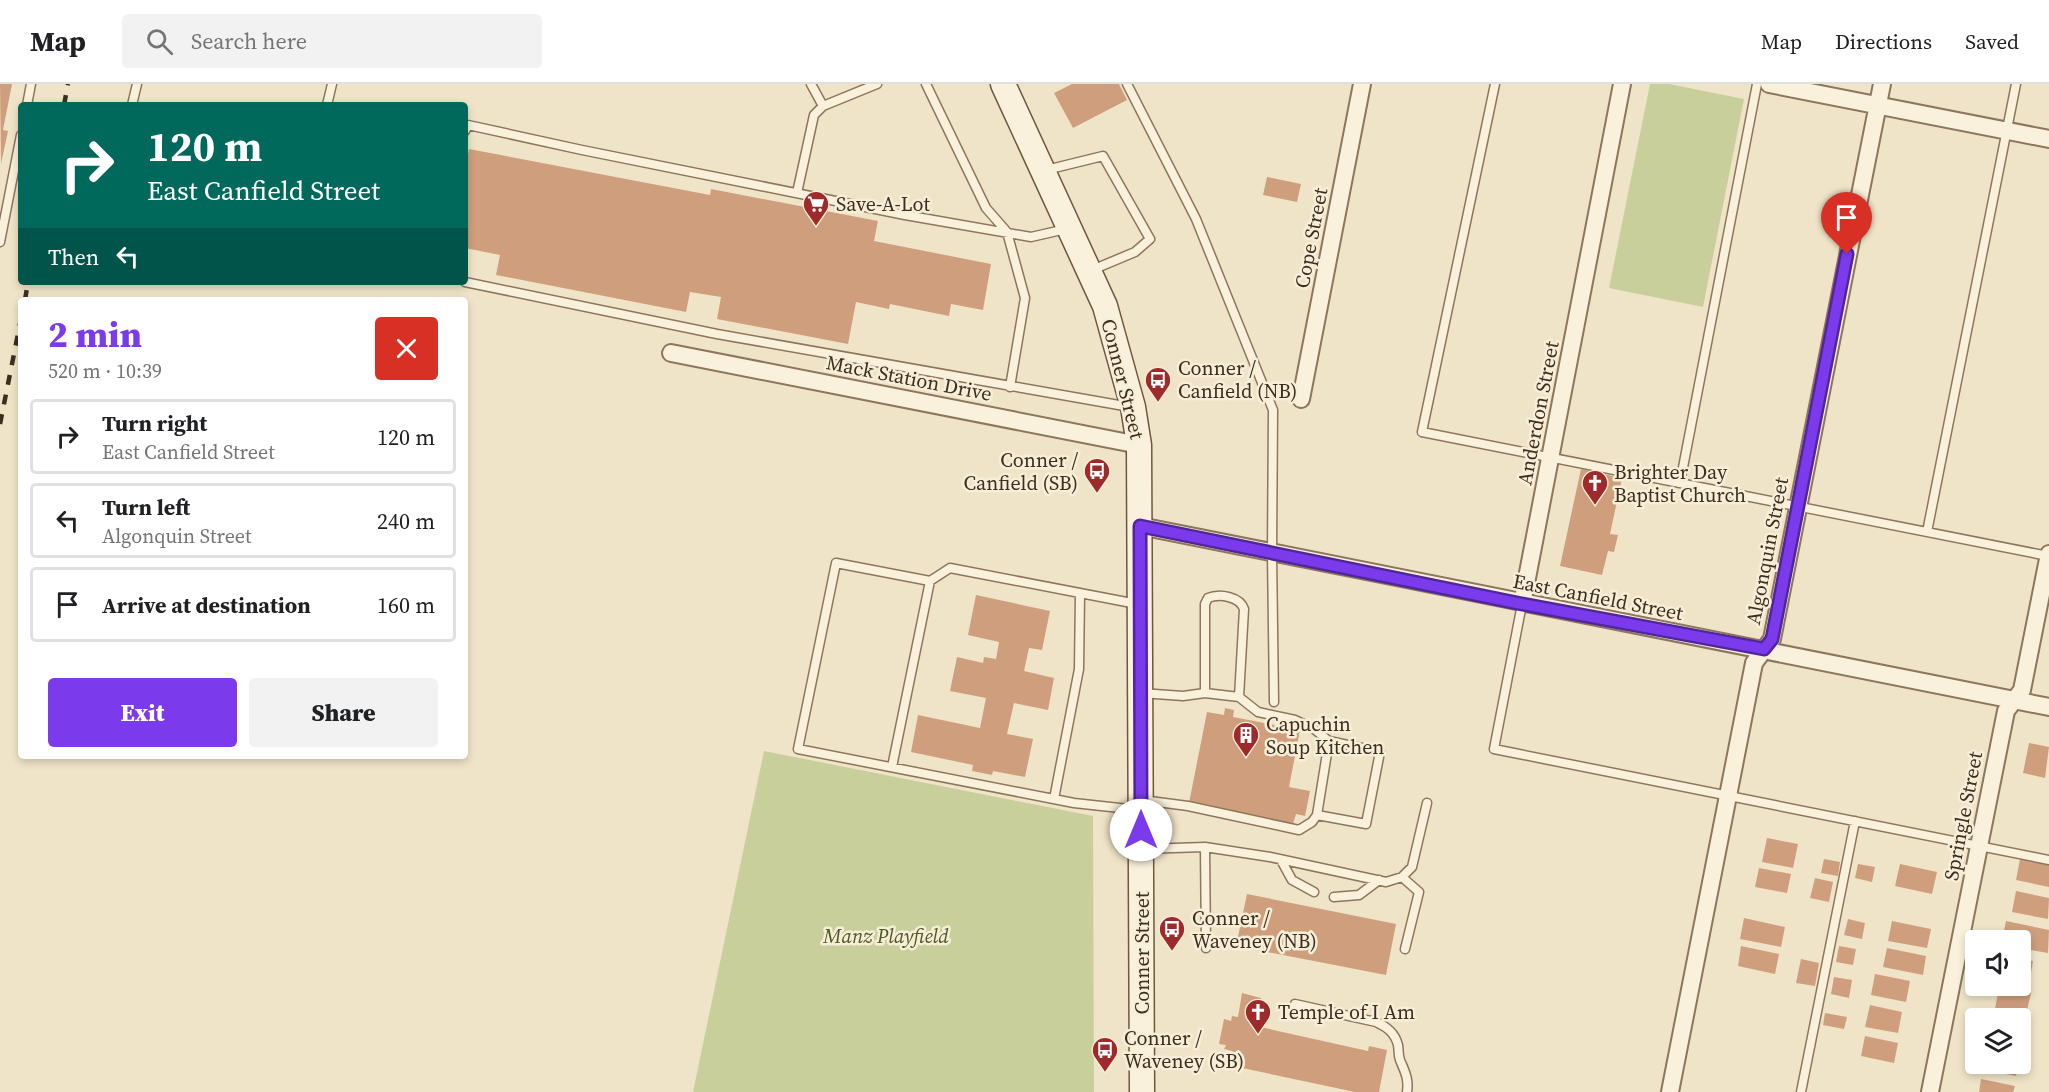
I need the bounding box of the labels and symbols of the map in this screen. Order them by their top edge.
street label: Cope Street [1288,185,1335,291]
supermarket icon: Save-A-Lot [801,189,831,227]
place label: Save-A-Lot [836,190,930,218]
pin [1821,192,1872,254]
street label: Conner Street [1095,316,1152,442]
street label: Anderdon Street [1510,338,1566,487]
street label: Mack Station Drive [824,348,994,408]
place label: Conner / Canfield (NB) [1178,354,1297,405]
bus stop icon: Conner / Canfield (NB) [1143,365,1173,403]
place label: Conner / Canfield (SB) [964,446,1078,497]
bus stop icon: Conner / Canfield (SB) [1082,456,1112,494]
place label: Brighter Day Baptist Church [1614,458,1746,509]
church icon: Brighter Day Baptist Church [1580,468,1610,506]
street label: Algonquin Street [1739,474,1795,627]
street label: East Canfield Street [1511,567,1686,627]
place label: Capuchin Soup Kitchen [1266,710,1384,761]
building icon: Capuchin Soup Kitchen [1231,720,1261,758]
street label: Springle Street [1937,749,1989,883]
position arrow [1109,798,1173,862]
street label: Conner Street [1128,891,1156,1014]
place label: Conner / Waveney (NB) [1192,904,1317,955]
bus stop icon: Conner / Waveney (NB) [1157,914,1187,952]
park label: Manz Playfield [822,922,949,950]
church icon: Temple of I Am [1243,997,1273,1035]
place label: Temple of I Am [1278,998,1415,1026]
place label: Conner / Waveney (SB) [1124,1024,1244,1075]
bus stop icon: Conner / Waveney (SB) [1090,1035,1120,1073]

